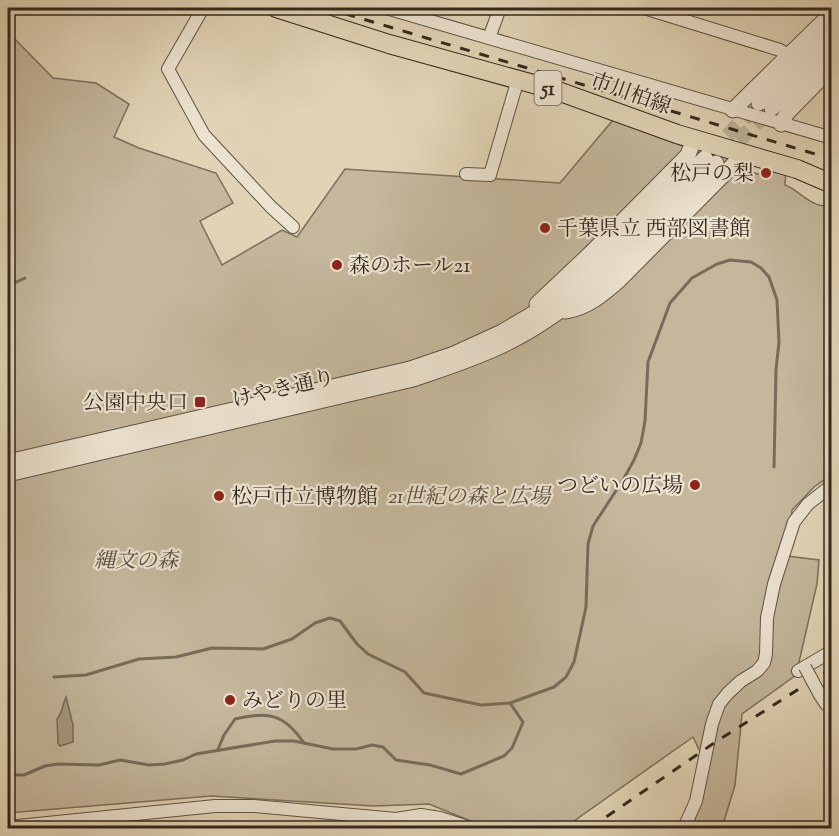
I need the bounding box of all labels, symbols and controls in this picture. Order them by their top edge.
street label: 市川柏線 [586,66,675,123]
road number: 51 [534,71,562,105]
place label: 松戸の梨 [670,160,754,190]
marker: 松戸の梨 [759,166,773,180]
place label: 千葉県立 西部図書館 [557,215,750,245]
marker: 千葉県立 西部図書館 [538,221,552,235]
place label: 森のホール21 [349,252,471,282]
marker: 森のホール21 [330,258,344,272]
street label: けやき通り [229,364,338,416]
place label: 公園中央口 [83,389,188,419]
marker: 公園中央口 [193,395,207,409]
place label: つどいの広場 [557,472,683,502]
marker: つどいの広場 [688,478,702,492]
place label: 松戸市立博物館 [231,483,378,513]
park label: 21世紀の森と広場 [388,483,552,513]
marker: 松戸市立博物館 [212,489,226,503]
park label: 縄文の森 [94,547,180,577]
place label: みどりの里 [242,687,347,717]
marker: みどりの里 [223,693,237,707]

